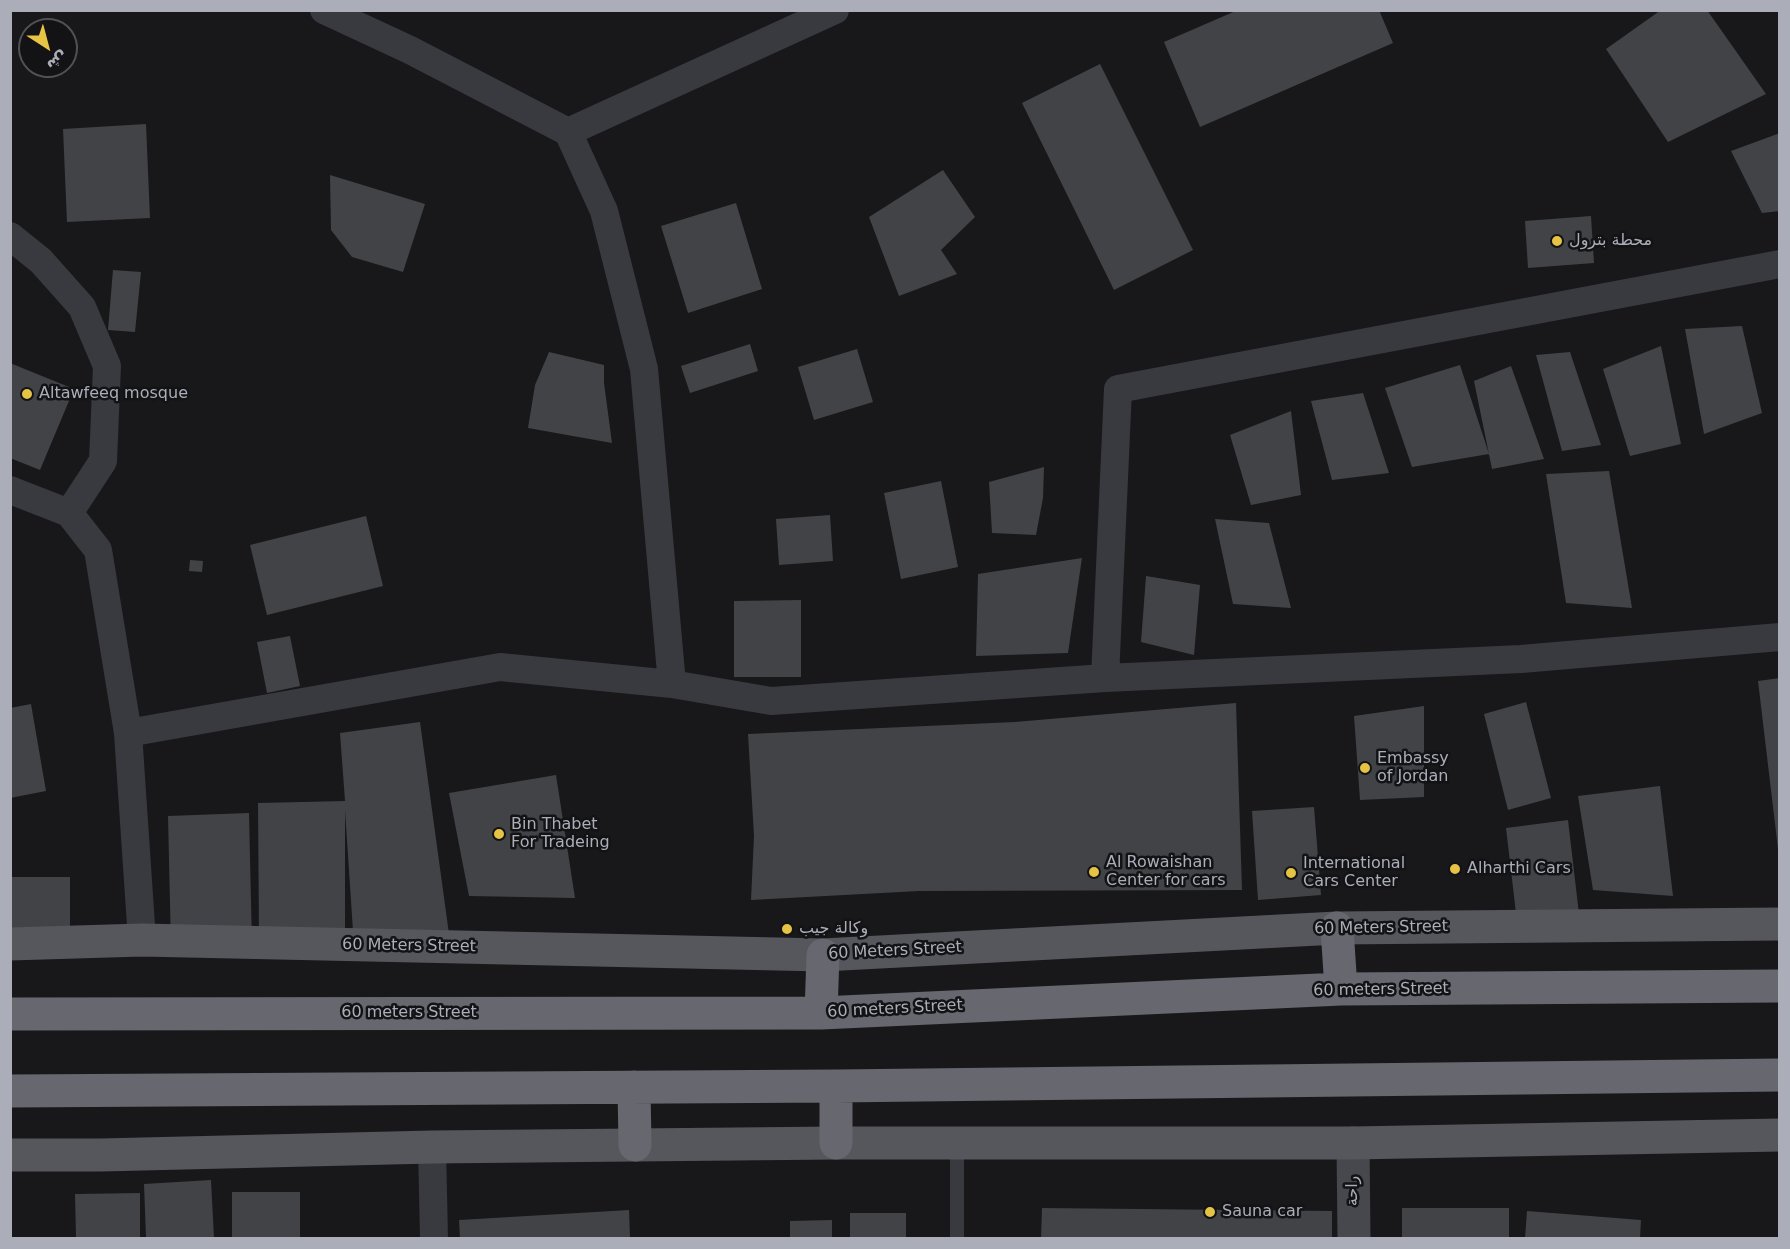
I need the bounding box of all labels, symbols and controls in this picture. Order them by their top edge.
north arrow [18,18,78,78]
text: ش [43,47,72,76]
place label: محطة بترول [1569,231,1652,251]
marker: محطة بترول [1550,234,1564,248]
place label: Altawfeeq mosque [39,384,188,404]
marker: Altawfeeq mosque [20,387,34,401]
place label: Embassy of Jordan [1377,749,1449,787]
marker: Embassy of Jordan [1358,761,1372,775]
place label: Bin Thabet For Tradeing [511,815,610,853]
marker: Bin Thabet For Tradeing [492,827,506,841]
place label: Al Rowaishan Center for cars [1106,853,1226,891]
place label: International Cars Center [1303,854,1405,892]
place label: Alharthi Cars [1467,859,1571,879]
marker: Alharthi Cars [1448,862,1462,876]
marker: Al Rowaishan Center for cars [1087,865,1101,879]
marker: International Cars Center [1284,866,1298,880]
street label: 60 Meters Street [1314,917,1448,939]
place label: وكالة جيب [799,919,868,939]
marker: وكالة جيب [780,922,794,936]
street label: 60 Meters Street [342,935,476,957]
street label: 60 Meters Street [828,938,962,964]
street label: 60 meters Street [1313,979,1449,1001]
street label: 60 meters Street [827,996,963,1022]
street label: 60 meters Street [341,1003,477,1023]
street label: راحة [1343,1176,1363,1206]
place label: Sauna car [1222,1202,1302,1222]
marker: Sauna car [1203,1205,1217,1219]

